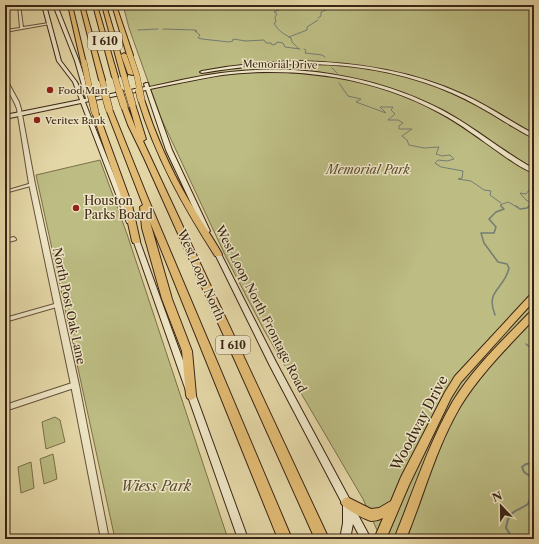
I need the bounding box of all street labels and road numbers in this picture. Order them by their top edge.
road number: I 610 [88,32,122,50]
street label: Memorial Drive [242,57,318,72]
street label: West Loop North Frontage Road [212,222,311,395]
street label: West Loop North [174,226,229,323]
street label: North Post Oak Lane [50,246,89,366]
road number: I 610 [216,336,250,354]
street label: Woodway Drive [386,372,452,475]

